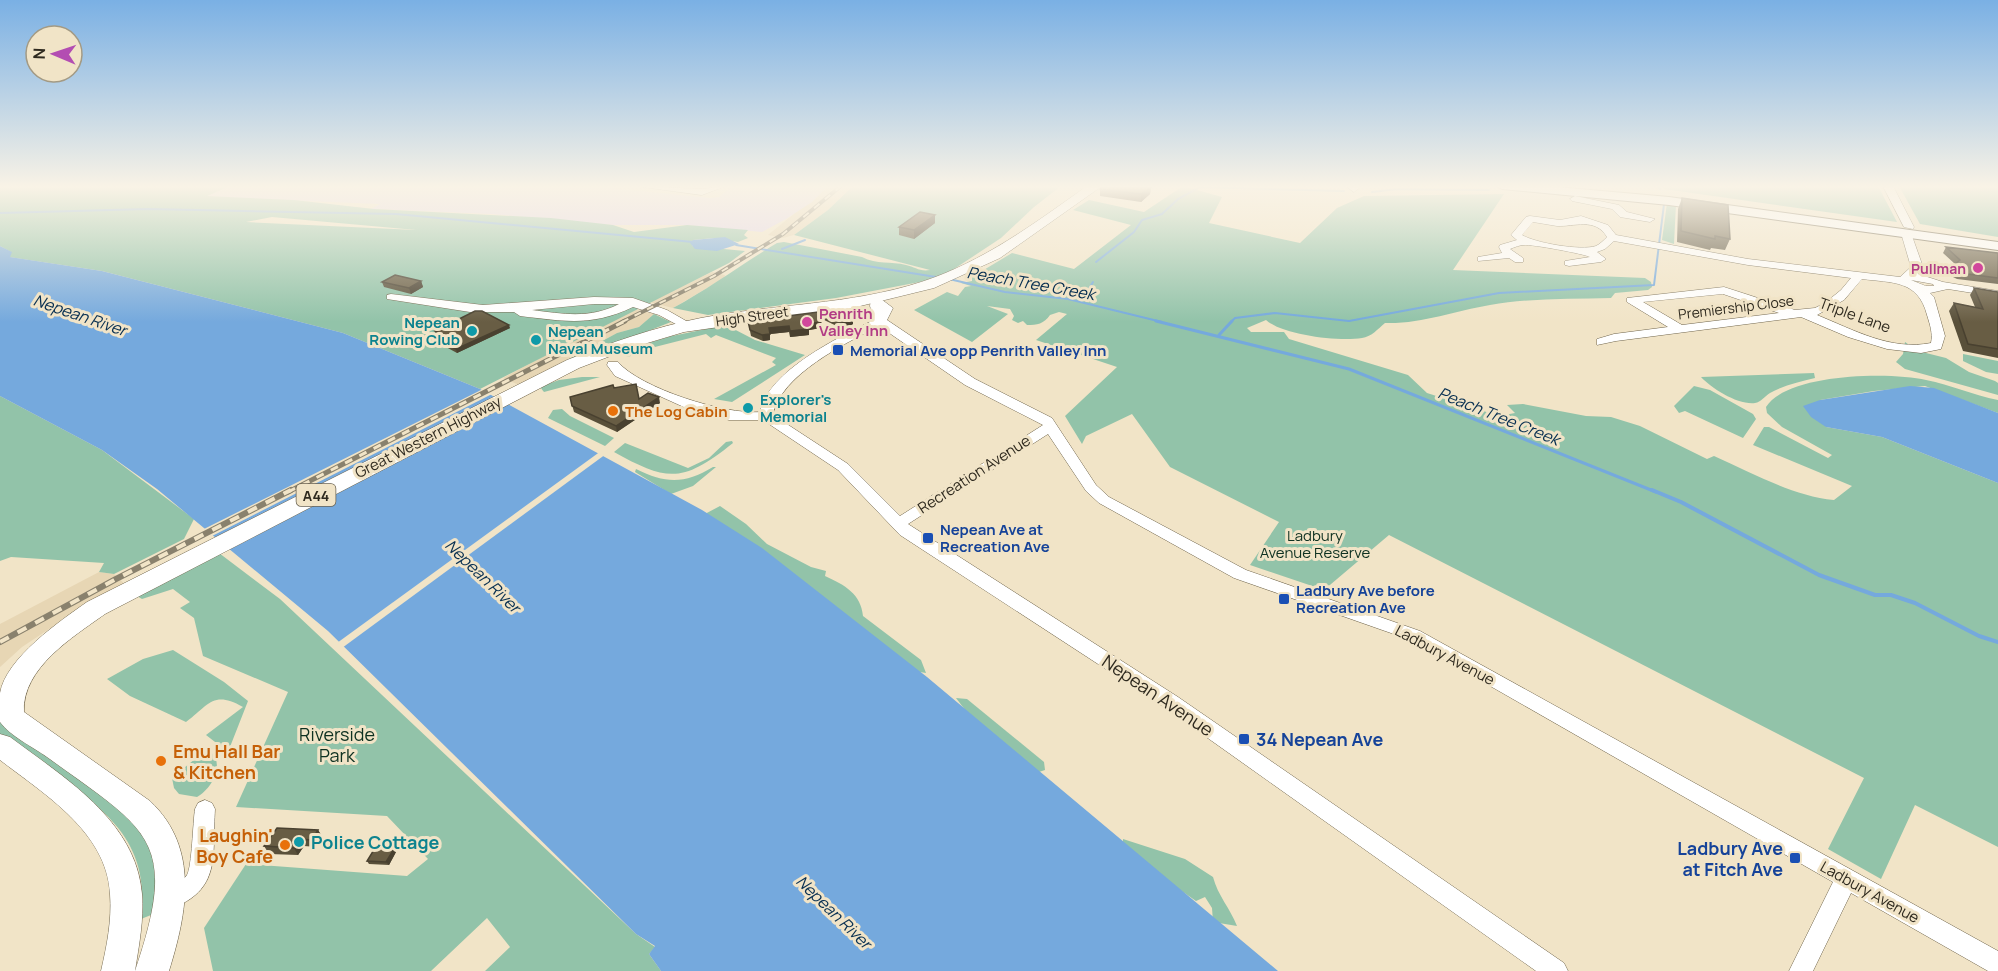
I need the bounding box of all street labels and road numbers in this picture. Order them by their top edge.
street label: Premiership Close [1677,290,1795,324]
street label: Triple Lane [1816,292,1894,338]
street label: High Street [714,301,790,331]
street label: Great Western Highway [351,391,505,483]
street label: Recreation Avenue [914,430,1035,518]
road number: A44 [296,484,336,506]
street label: Ladbury Avenue [1391,620,1499,690]
street label: Nepean Avenue [1098,649,1218,741]
street label: Ladbury Avenue [1817,856,1923,928]

